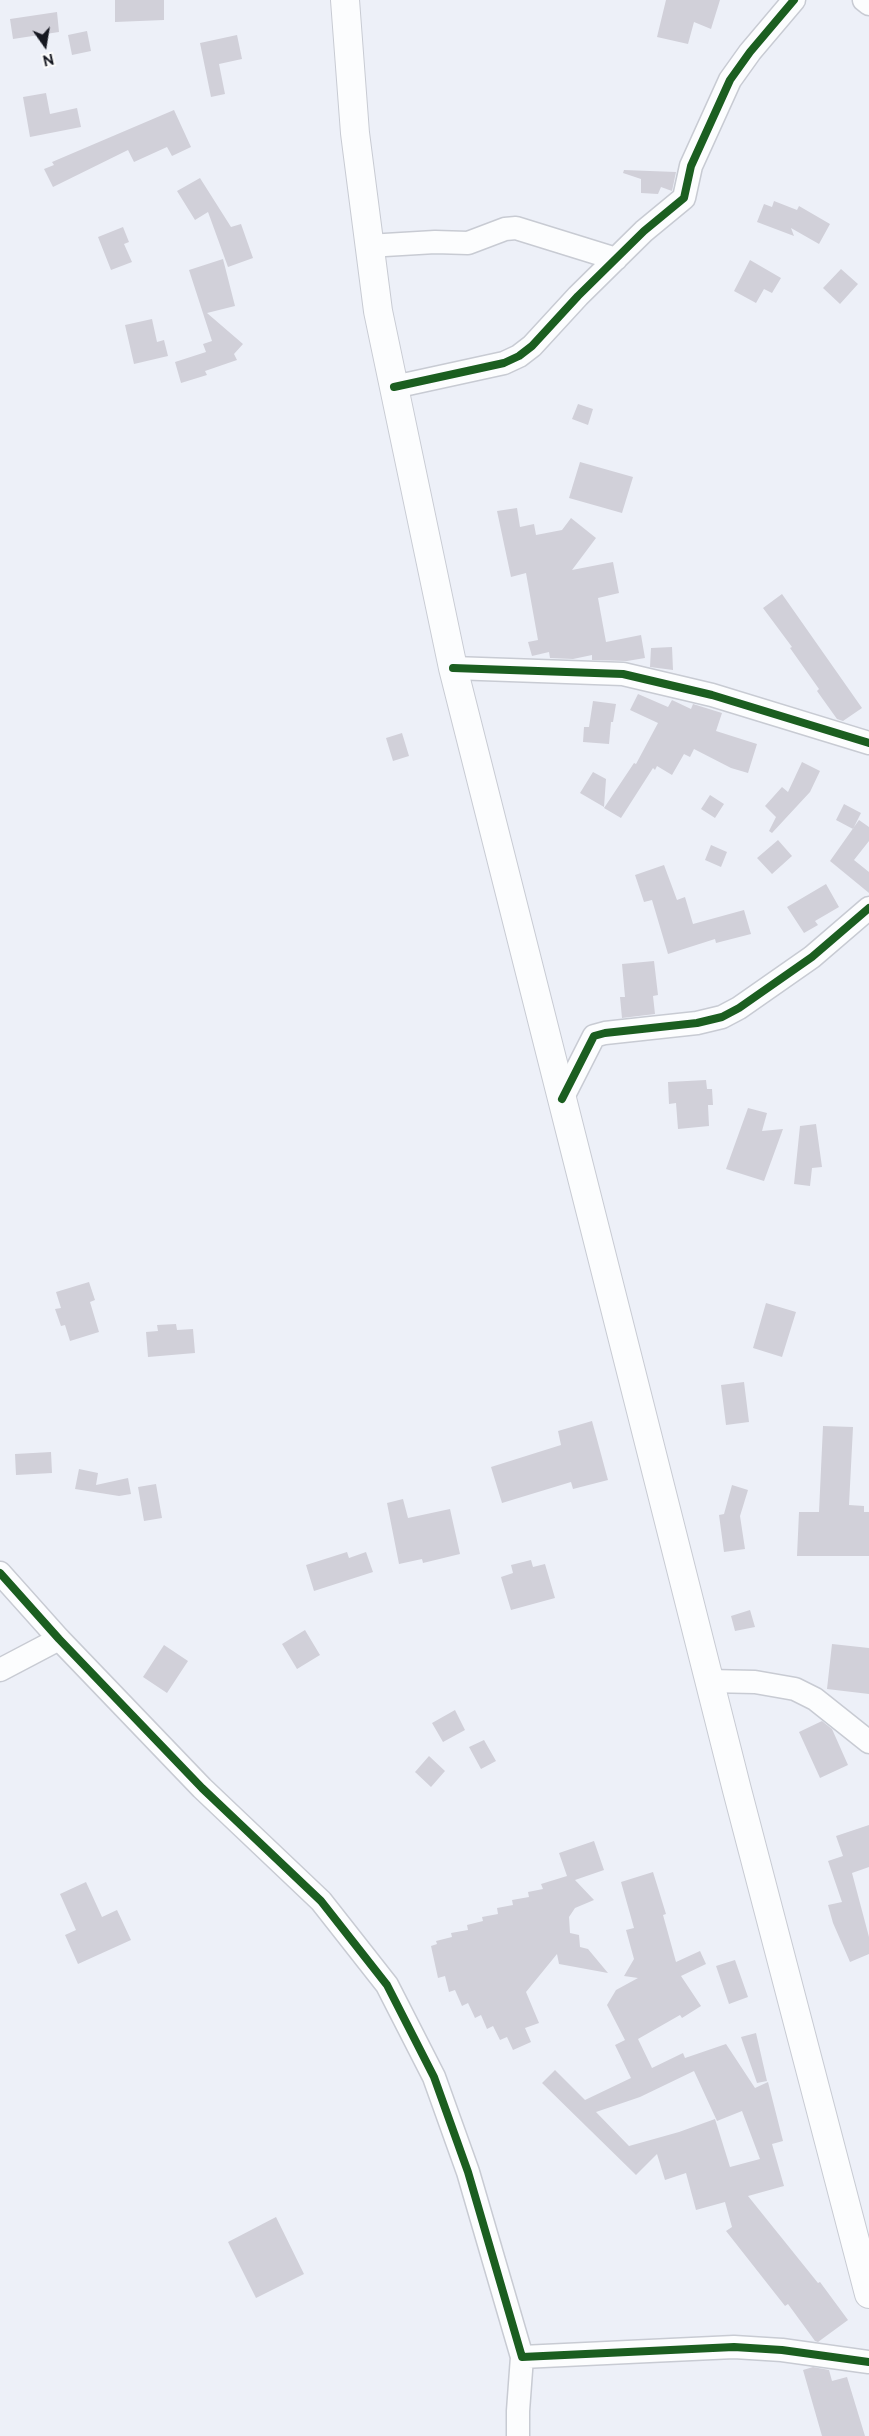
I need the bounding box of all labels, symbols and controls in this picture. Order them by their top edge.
north arrow [20,20,70,70]
text: N [41,51,55,69]

